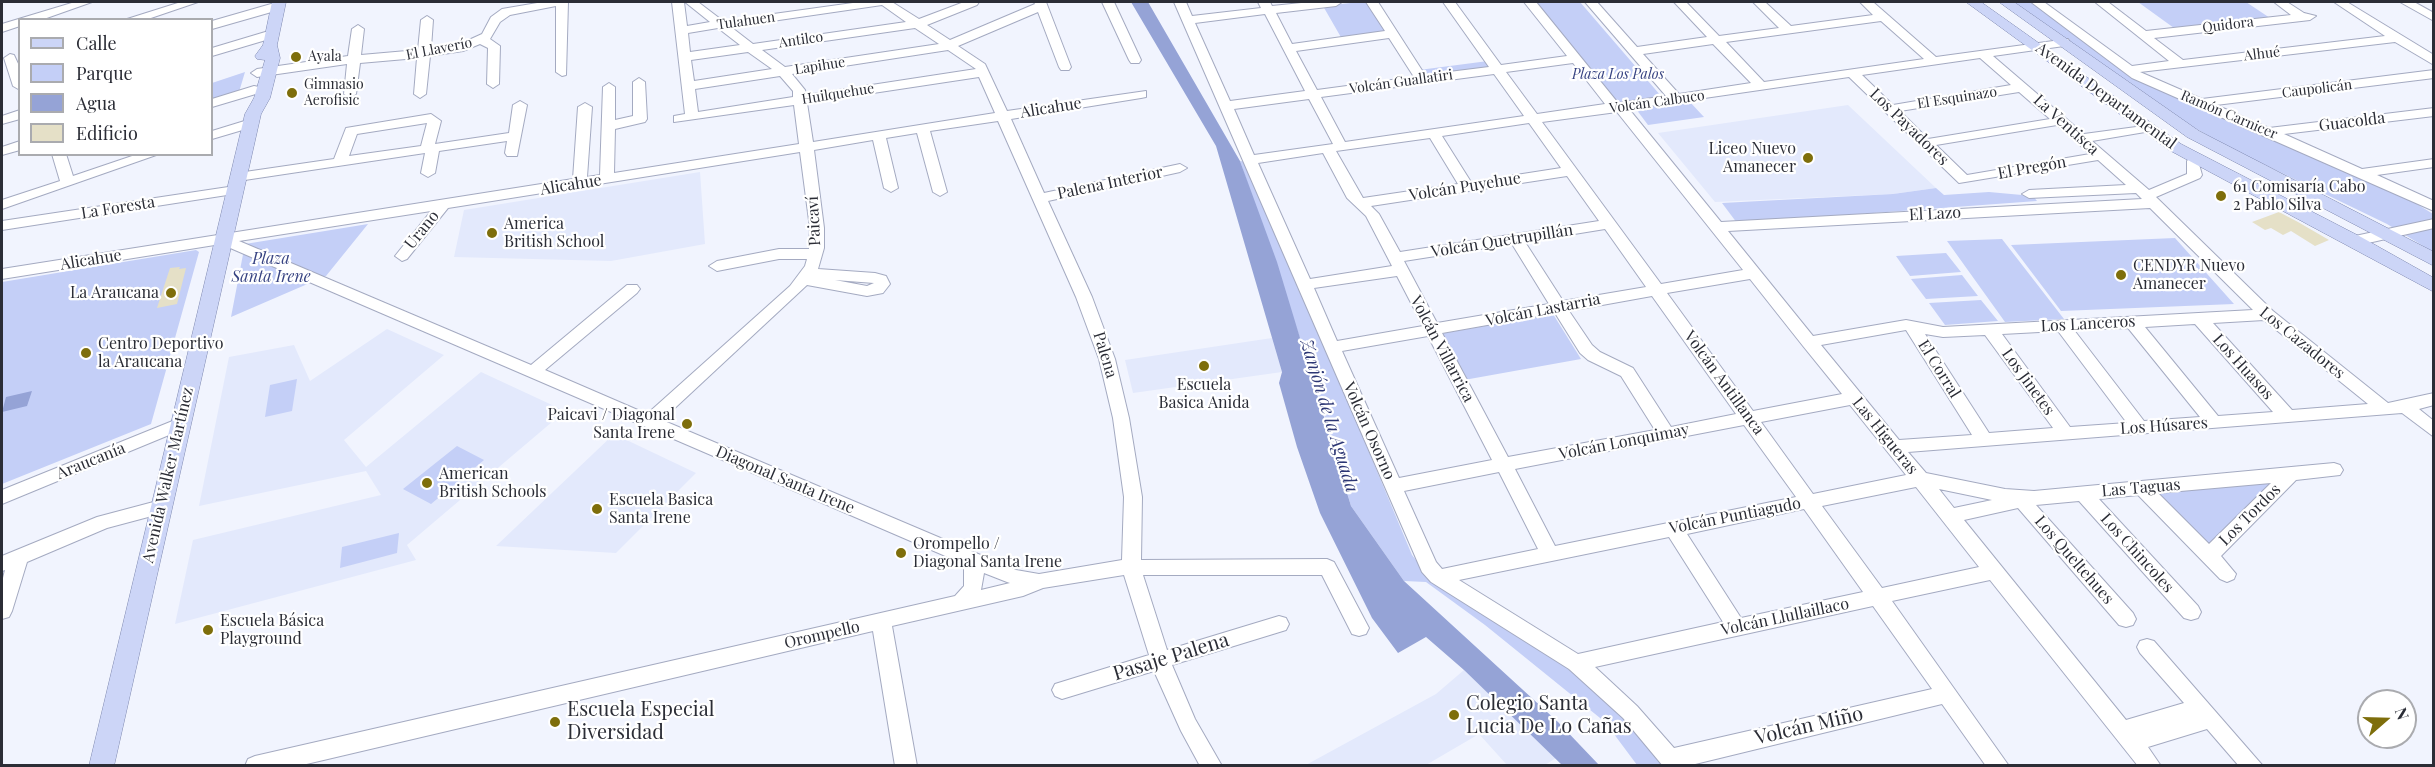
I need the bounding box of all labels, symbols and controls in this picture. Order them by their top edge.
street label: Tulahuen [716,9,776,33]
street label: Quidora [2201,14,2255,36]
legend [18,18,213,156]
street label: Antilco [778,29,824,51]
text: Calle [76,31,117,55]
street label: El Llaverío [405,34,473,64]
street label: Avenida Departamental [2032,39,2180,153]
street label: Alhué [2243,43,2281,65]
place label: Ayala [308,49,342,65]
marker: Ayala [289,50,303,64]
street label: Lapihue [794,54,846,78]
text: Parque [76,61,133,85]
street label: Volcán Guallatiri [1348,66,1454,98]
park label: Plaza Los Palos [1572,67,1664,83]
street label: Caupolicán [2281,76,2353,102]
place label: Gimnasio Aerofisic [304,77,364,110]
street label: Huilquehue [801,80,875,108]
street label: El Esquinazo [1916,83,1998,113]
street label: Los Payadores [1865,85,1953,169]
marker: Gimnasio Aerofisic [285,86,299,100]
street label: Volcán Calbuco [1608,87,1706,117]
street label: Ramón Carnicer [2178,87,2280,143]
text: Agua [76,91,116,115]
street label: La Ventisca [2029,91,2103,159]
street label: Alicahue [1019,94,1083,122]
street label: Guacolda [2318,108,2386,136]
text: Edificio [76,121,138,145]
place label: Liceo Nuevo Amanecer [1708,139,1796,177]
marker: Liceo Nuevo Amanecer [1801,151,1815,165]
street label: El Pregón [1996,153,2068,183]
street label: Palena Interior [1055,162,1165,204]
street label: Volcán Puyehue [1408,169,1522,205]
street label: Alicahue [539,171,603,199]
place label: 61 Comisaría Cabo 2 Pablo Silva [2233,177,2365,215]
marker: 61 Comisaría Cabo 2 Pablo Silva [2214,189,2228,203]
street label: La Foresta [80,193,156,223]
street label: Paicaví [803,195,825,247]
street label: El Lazo [1909,203,1961,225]
street label: Urano [401,207,443,253]
place label: America British School [504,214,604,252]
street label: Volcán Quetrupillán [1430,220,1574,262]
marker: America British School [485,226,499,240]
street label: Alicahue [59,246,123,274]
park label: Plaza Santa Irene [231,249,311,287]
place label: CENDYR Nuevo Amanecer [2133,256,2245,294]
marker: CENDYR Nuevo Amanecer [2114,268,2128,282]
place label: La Araucana [70,283,159,303]
marker: La Araucana [164,286,178,300]
street label: Volcán Lastarria [1484,289,1602,331]
street label: Volcán Villarrica [1406,293,1478,405]
street label: Los Cazadores [2256,303,2348,383]
street label: Los Lanceros [2040,312,2136,336]
street label: Volcán Antillanca [1680,327,1768,439]
street label: Palena [1089,330,1121,380]
street label: Los Huasos [2209,330,2277,404]
place label: Centro Deportivo la Araucana [98,334,224,372]
street label: El Corral [1914,336,1964,402]
water label: Zanjón de la Aguada [1295,337,1363,495]
street label: Los Jinetes [1997,345,2059,419]
marker: Centro Deportivo la Araucana [79,346,93,360]
marker: Escuela Basica Anida [1197,359,1211,373]
place label: Escuela Basica Anida [1158,375,1250,413]
street label: Volcán Osorno [1339,379,1399,483]
street label: Avenida Walker Martínez [138,385,198,565]
street label: Las Higueras [1848,394,1922,478]
place label: Paicavi / Diagonal Santa Irene [548,405,675,443]
street label: Los Húsares [2120,413,2208,439]
marker: Paicavi / Diagonal Santa Irene [680,417,694,431]
street label: Volcán Lonquimay [1557,420,1691,464]
street label: Araucanía [54,439,128,483]
street label: Diagonal Santa Irene [713,442,857,518]
place label: American British Schools [439,464,547,502]
street label: Las Taguas [2101,475,2181,501]
marker: American British Schools [420,476,434,490]
street label: Los Tordos [2215,480,2285,550]
place label: Escuela Basica Santa Irene [609,490,713,528]
street label: Volcán Puntiagudo [1668,494,1802,538]
marker: Escuela Basica Santa Irene [590,502,604,516]
street label: Los Chincoles [2096,509,2178,597]
street label: Los Queltehues [2030,512,2118,608]
place label: Orompello / Diagonal Santa Irene [913,534,1062,572]
marker: Orompello / Diagonal Santa Irene [894,546,908,560]
street label: Volcán Llullaillaco [1719,594,1851,640]
place label: Escuela Básica Playground [220,611,324,649]
street label: Orompello [782,617,862,653]
marker: Escuela Básica Playground [201,623,215,637]
street label: Pasaje Palena [1110,628,1232,686]
north arrow [2357,689,2417,749]
place label: Colegio Santa Lucia De Lo Cañas [1466,692,1632,739]
place label: Escuela Especial Diversidad [567,698,714,745]
street label: Volcán Miño [1752,702,1866,750]
text: N [2391,704,2414,722]
marker: Colegio Santa Lucia De Lo Cañas [1447,708,1461,722]
marker: Escuela Especial Diversidad [548,715,562,729]

